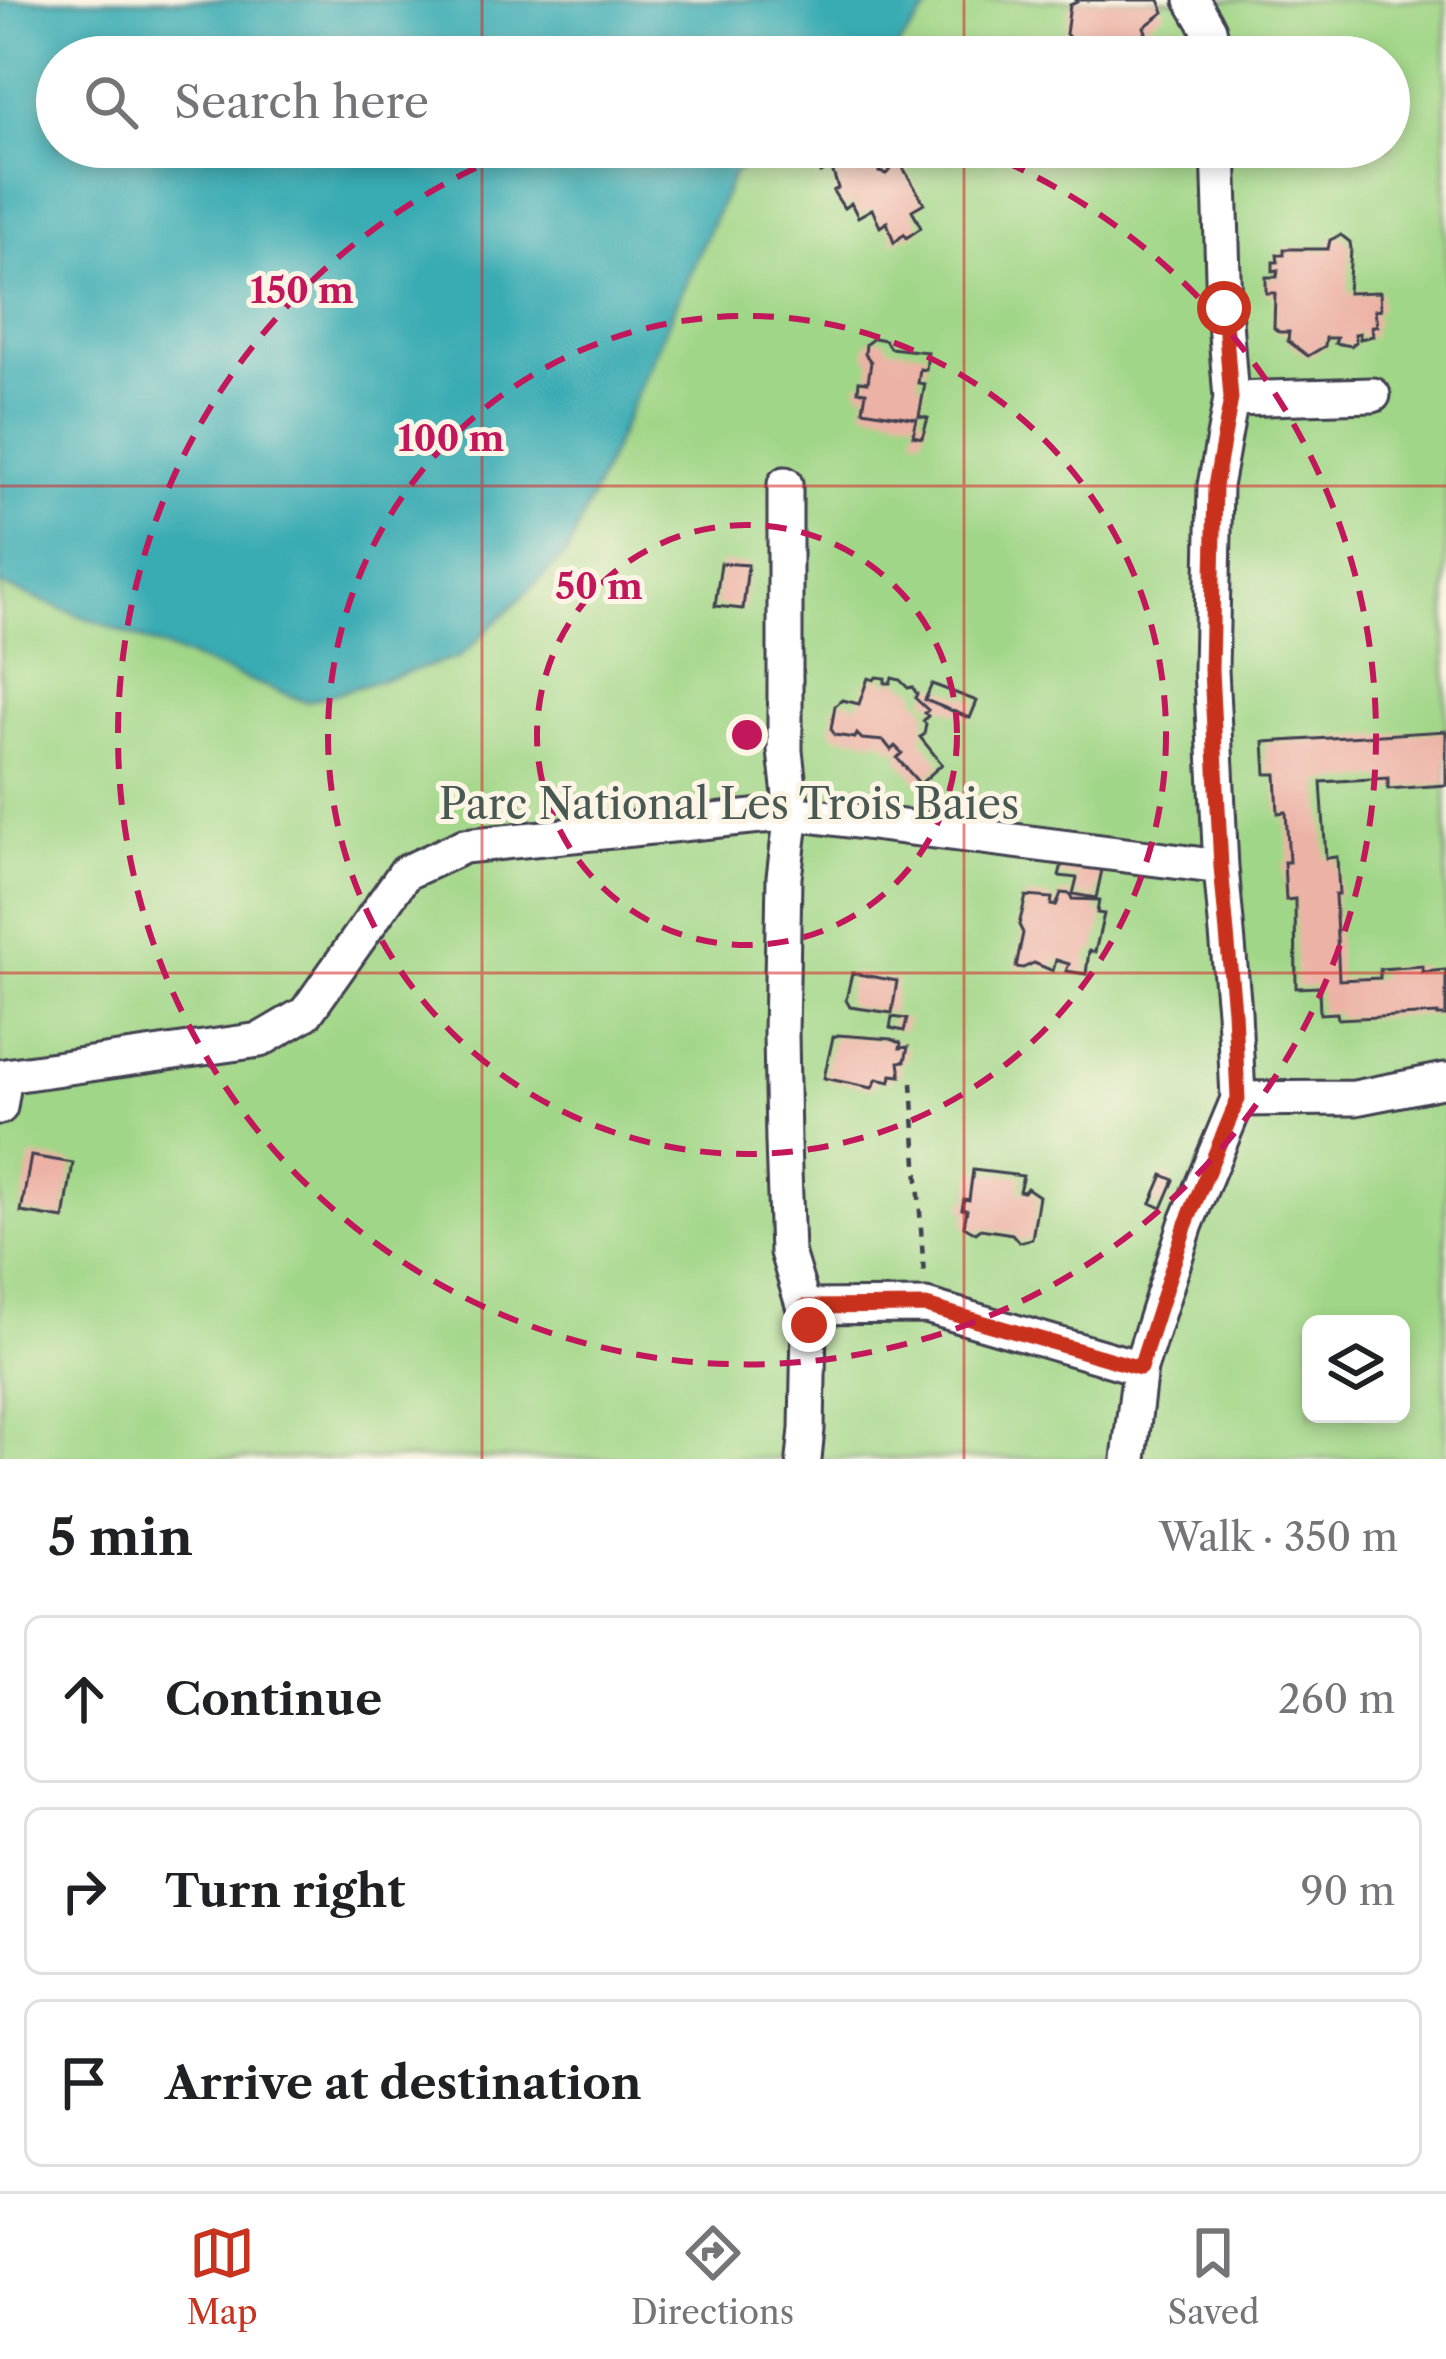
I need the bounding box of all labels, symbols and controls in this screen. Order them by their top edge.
search box [36,36,1410,168]
icon: search [78,69,144,135]
text: Search here [174,74,429,130]
text: 150 m [250,268,354,312]
route start [1197,281,1251,335]
text: 100 m [398,416,504,460]
text: 50 m [555,564,643,608]
centre of rings [726,714,768,756]
park label: Parc National Les Trois Baies [439,778,1019,830]
route end [782,1298,836,1352]
map controls [1302,1315,1410,1423]
button: layers [1302,1315,1410,1423]
text: 5 min [48,1506,193,1568]
text: Walk · 350 m [1159,1513,1398,1561]
icon: ahead [51,1666,117,1732]
text: Continue [165,1671,382,1727]
text: 260 m [1278,1675,1395,1723]
icon: right [51,1858,117,1924]
text: Turn right [165,1863,405,1919]
text: 90 m [1301,1867,1395,1915]
icon: arrive [51,2050,117,2116]
text: Arrive at destination [165,2055,642,2111]
tab: Map [187,2220,258,2333]
tab: Directions [631,2220,794,2333]
tab: Saved [1168,2220,1259,2333]

